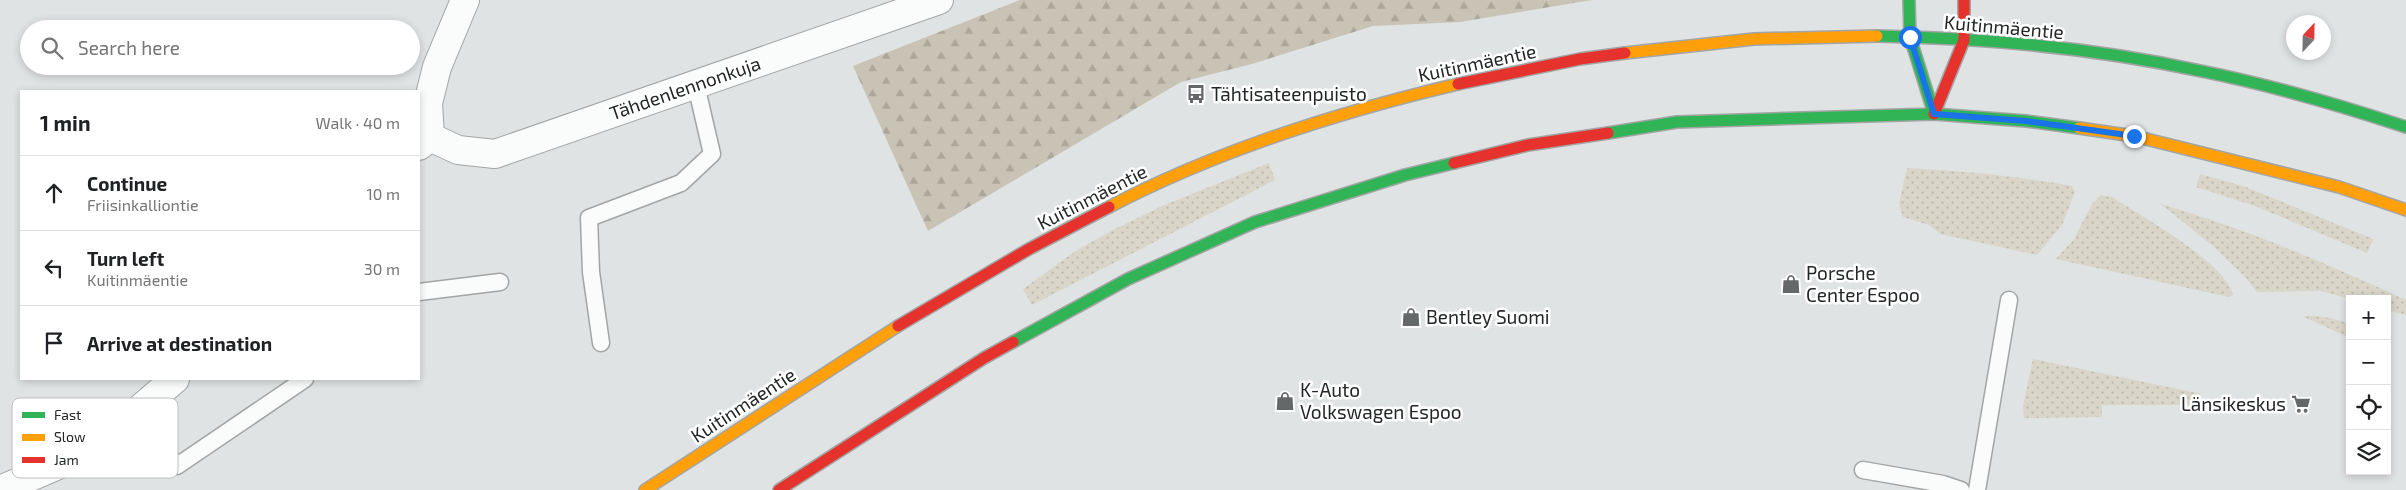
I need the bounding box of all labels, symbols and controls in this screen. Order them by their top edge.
street label: Kuitinmäentie [1943,10,2065,43]
north arrow [2286,15,2331,60]
search box [20,20,420,75]
route start [1899,26,1922,49]
icon: search [38,34,66,62]
text: Search here [78,36,180,59]
street label: Kuitinmäentie [1416,39,1538,86]
street label: Tähdenlennonkuja [606,51,763,124]
place label: Tähtisateenpuisto [1211,82,1367,105]
bus stop icon: Tähtisateenpuisto [1185,83,1207,105]
text: 1 min [40,110,91,135]
text: Walk · 40 m [316,113,400,132]
route end [2123,125,2146,148]
street label: Kuitinmäentie [1033,159,1151,234]
text: Continue [87,172,167,195]
icon: ahead [40,179,68,207]
text: 10 m [366,184,400,203]
text: Friisinkalliontie [87,195,199,214]
text: Turn left [87,247,164,270]
icon: left [40,254,68,282]
text: 30 m [364,259,400,278]
place label: Porsche Center Espoo [1806,261,1920,306]
text: Kuitinmäentie [87,270,188,289]
shop icon: Porsche Center Espoo [1780,273,1802,295]
map controls [2346,295,2391,475]
button: + [2346,295,2391,340]
place label: Bentley Suomi [1426,305,1550,328]
shop icon: Bentley Suomi [1400,306,1422,328]
icon: arrive [40,329,68,357]
text: Arrive at destination [87,332,272,355]
button: − [2346,340,2391,385]
street label: Kuitinmäentie [686,362,799,447]
place label: K-Auto Volkswagen Espoo [1300,378,1462,423]
button: locate [2346,385,2391,430]
shop icon: K-Auto Volkswagen Espoo [1274,390,1296,412]
place label: Länsikeskus [2181,392,2286,415]
supermarket icon: Länsikeskus [2290,393,2312,415]
legend [12,398,178,478]
text: Fast [54,406,81,423]
text: Slow [54,428,86,445]
button: layers [2346,430,2391,475]
text: Jam [54,451,79,468]

